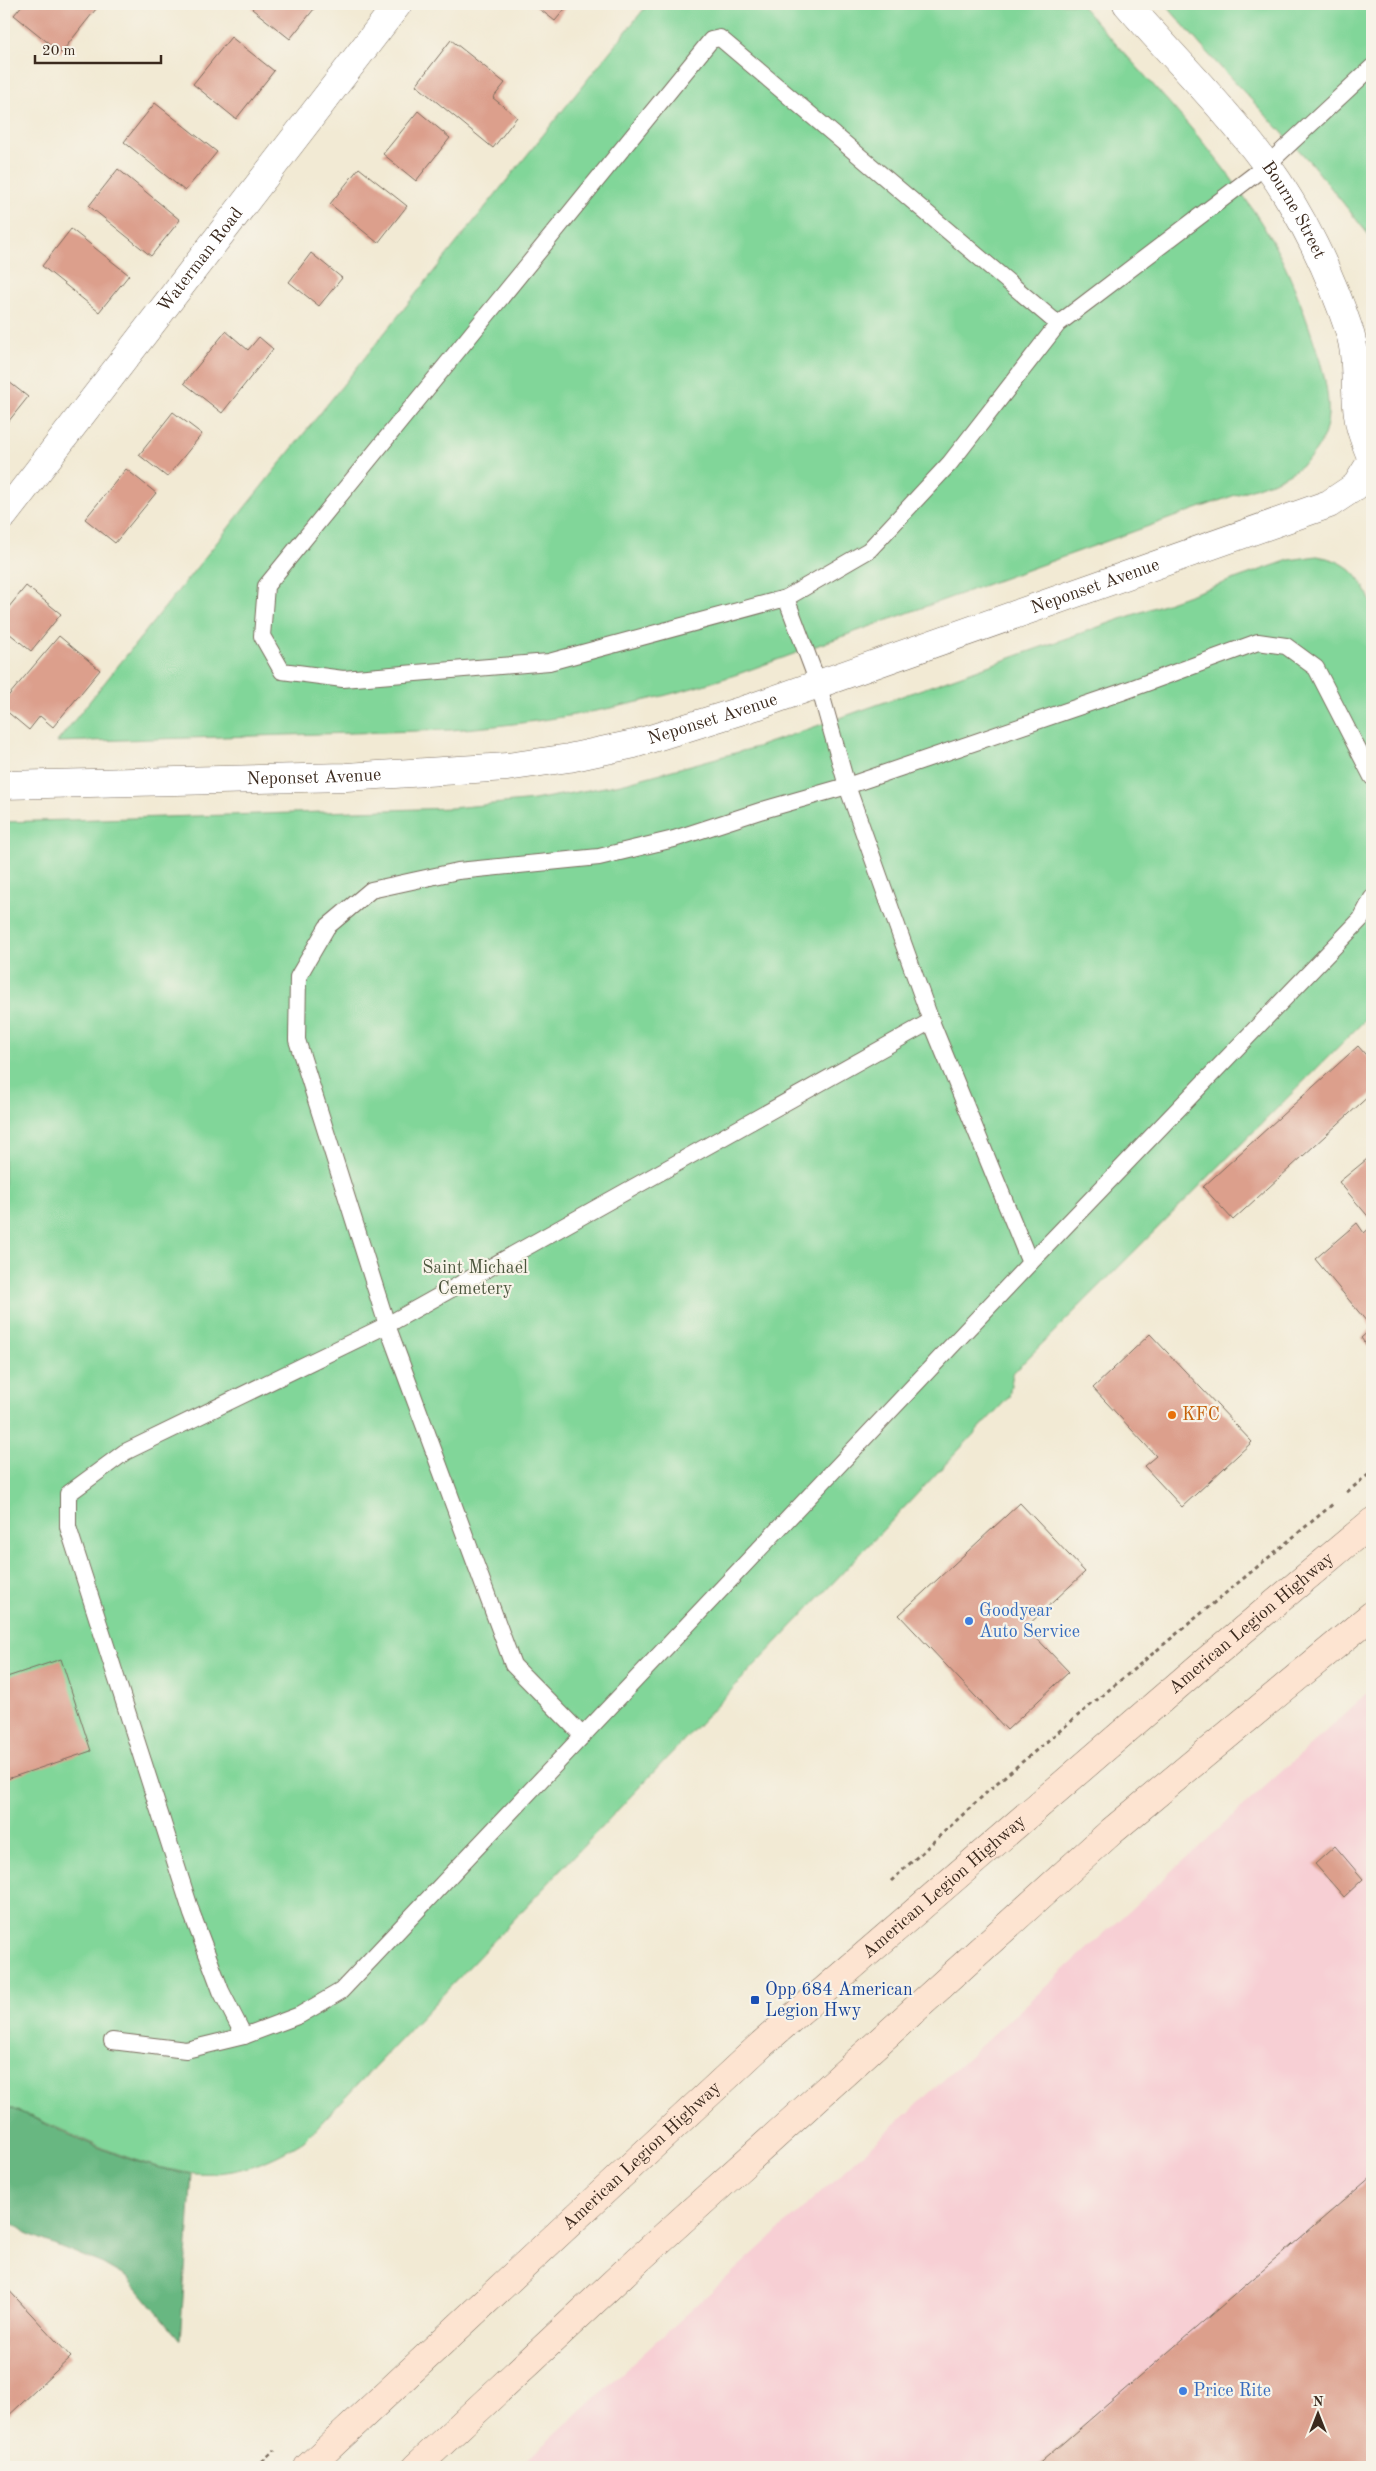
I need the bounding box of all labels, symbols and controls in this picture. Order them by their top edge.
scale bar [35,32,161,64]
text: 20 m [42,44,76,59]
street label: Bourne Street [1258,158,1328,262]
street label: Waterman Road [155,204,246,316]
street label: Neponset Avenue [1029,556,1162,617]
street label: Neponset Avenue [646,690,780,748]
street label: Neponset Avenue [246,766,382,788]
park label: Saint Michael Cemetery [422,1259,528,1298]
place label: KFC [1182,1406,1220,1424]
marker: KFC [1166,1409,1178,1421]
street label: American Legion Highway [1166,1549,1338,1697]
place label: Goodyear Auto Service [979,1602,1080,1641]
marker: Goodyear Auto Service [963,1615,975,1627]
street label: American Legion Highway [859,1812,1029,1962]
place label: Opp 684 American Legion Hwy [765,1981,913,2020]
marker: Opp 684 American Legion Hwy [749,1994,761,2006]
street label: American Legion Highway [559,2078,725,2234]
place label: Price Rite [1193,2382,1271,2400]
marker: Price Rite [1177,2385,1189,2397]
north arrow [1294,2388,1344,2438]
text: N [1313,2395,1324,2409]

